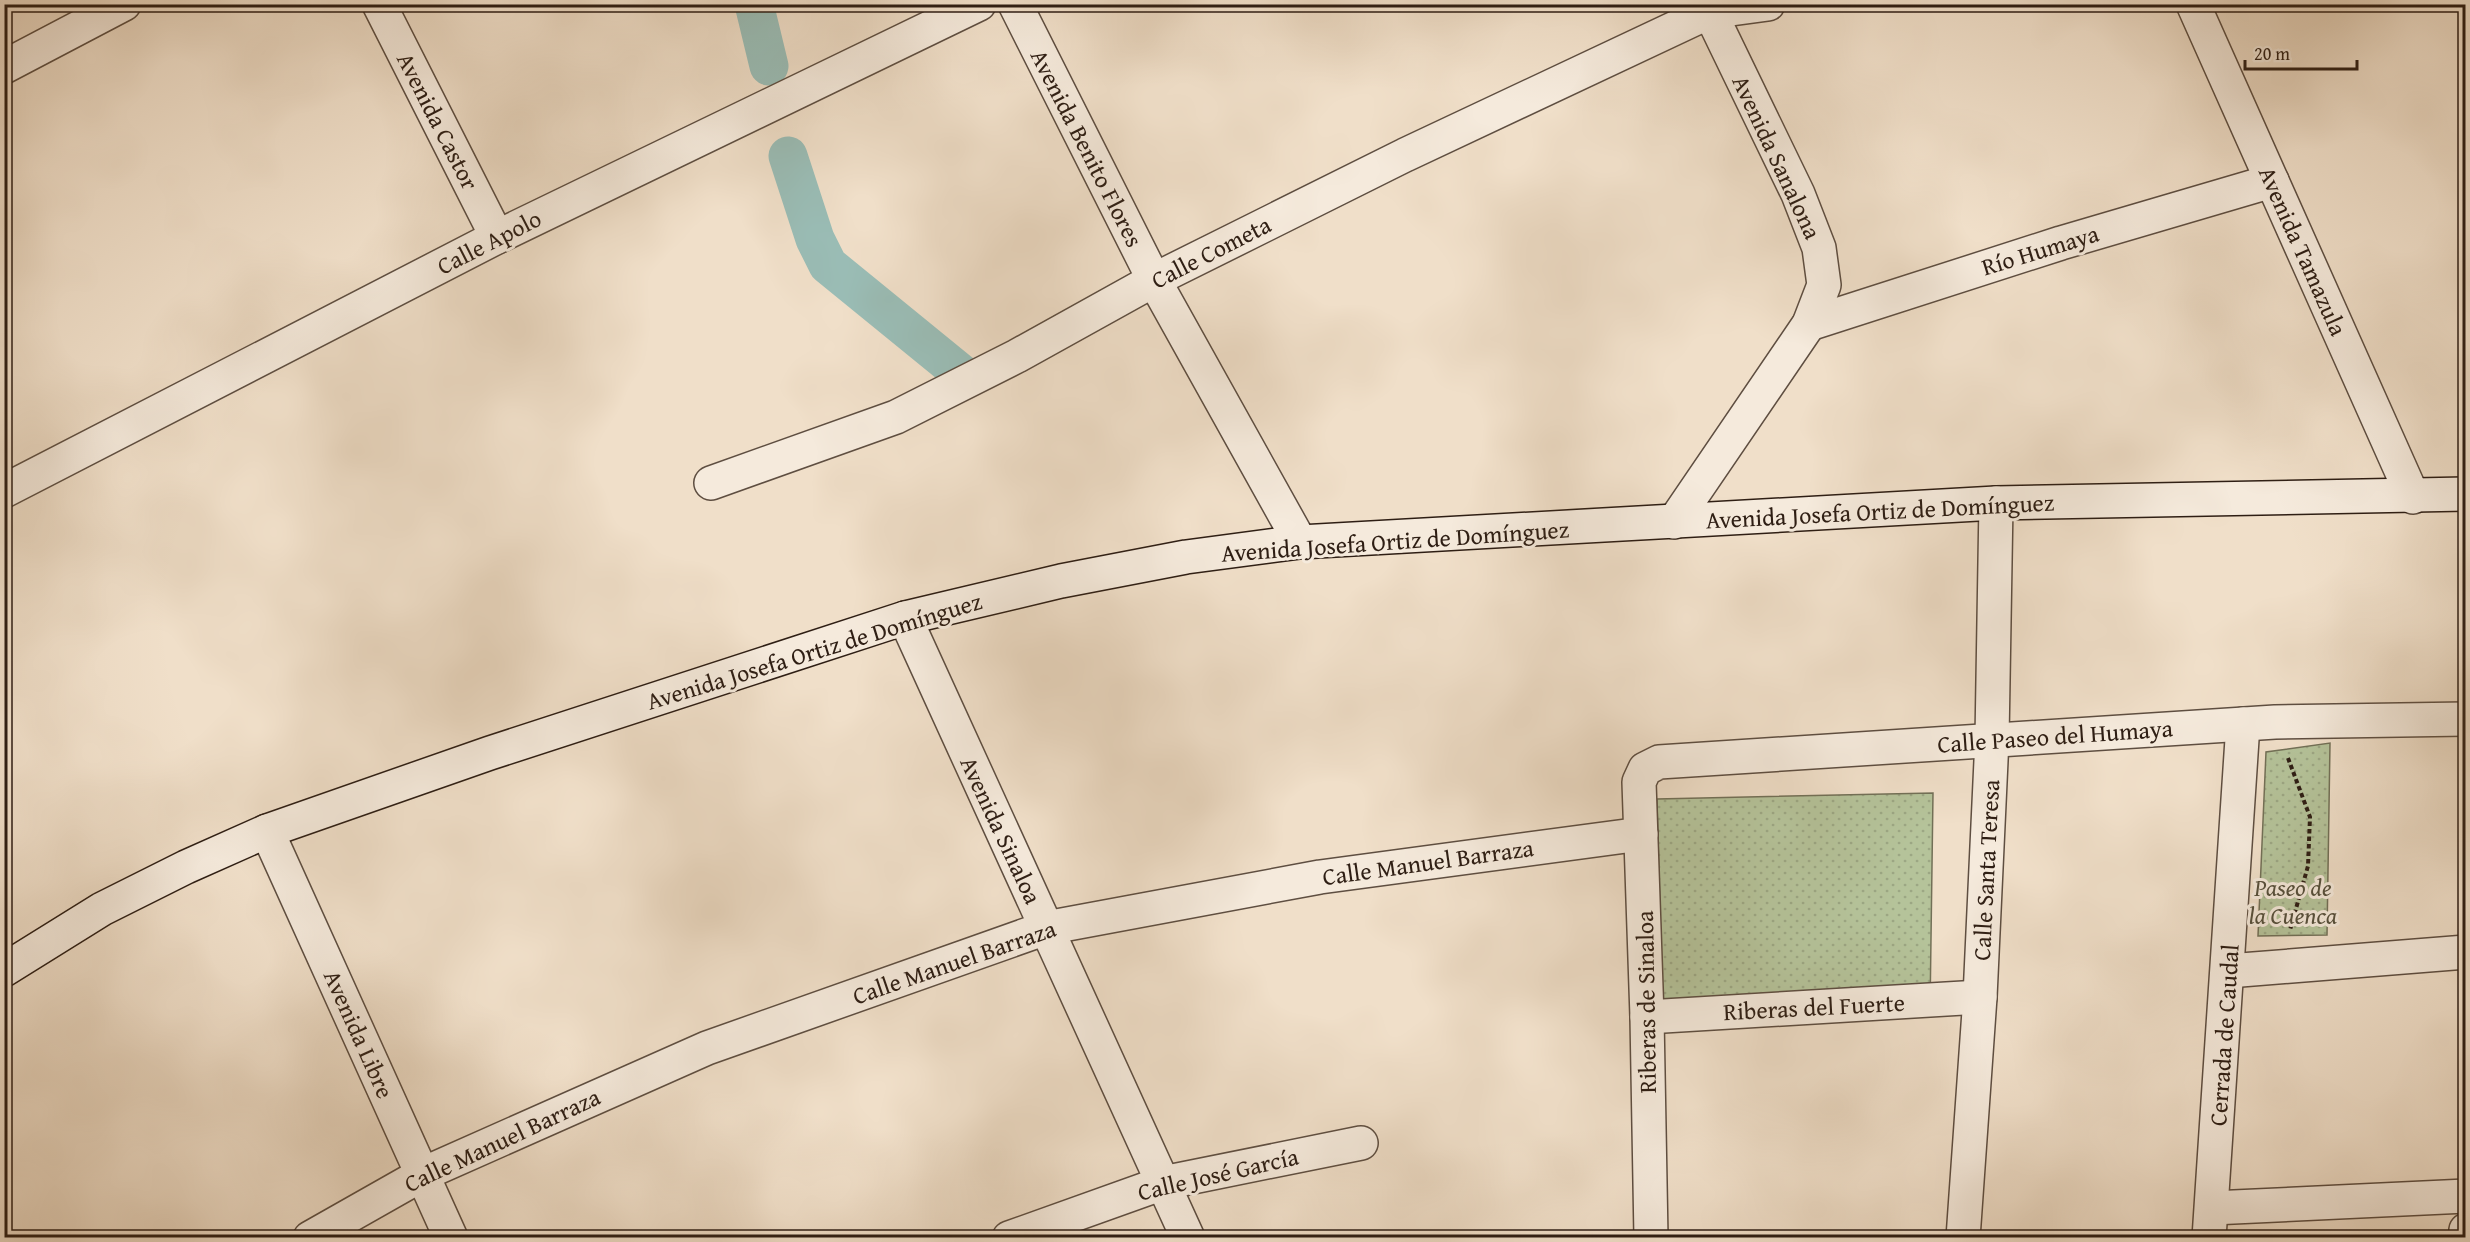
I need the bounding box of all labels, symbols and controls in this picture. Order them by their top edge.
scale bar [2245,33,2358,71]
text: 20 m [2254,40,2290,67]
street label: Avenida Benito Flores [1022,43,1152,253]
street label: Avenida Castor [388,46,488,196]
street label: Avenida Sanalona [1724,69,1831,245]
street label: Avenida Tamazula [2250,161,2356,342]
street label: Calle Apolo [431,201,547,283]
street label: Calle Cometa [1145,207,1278,297]
street label: Río Humaya [1977,215,2104,284]
street label: Avenida Josefa Ortiz de Domínguez [1705,484,2055,538]
street label: Avenida Josefa Ortiz de Domínguez [1220,511,1570,571]
street label: Avenida Josefa Ortiz de Domínguez [642,583,986,719]
street label: Calle Paseo del Humaya [1936,710,2175,762]
street label: Avenida Sinaloa [951,750,1051,910]
street label: Calle Santa Teresa [1964,778,2008,962]
street label: Calle Manuel Barraza [1320,830,1536,894]
park label: Paseo de la Cuenca [2249,870,2337,933]
street label: Riberas de Sinaloa [1627,910,1665,1094]
street label: Calle Manuel Barraza [848,911,1061,1013]
street label: Cerrada de Caudal [2200,943,2248,1127]
street label: Avenida Libre [315,964,403,1104]
street label: Riberas del Fuerte [1722,985,1906,1029]
street label: Calle Manuel Barraza [398,1079,606,1201]
street label: Calle José García [1134,1138,1302,1210]

